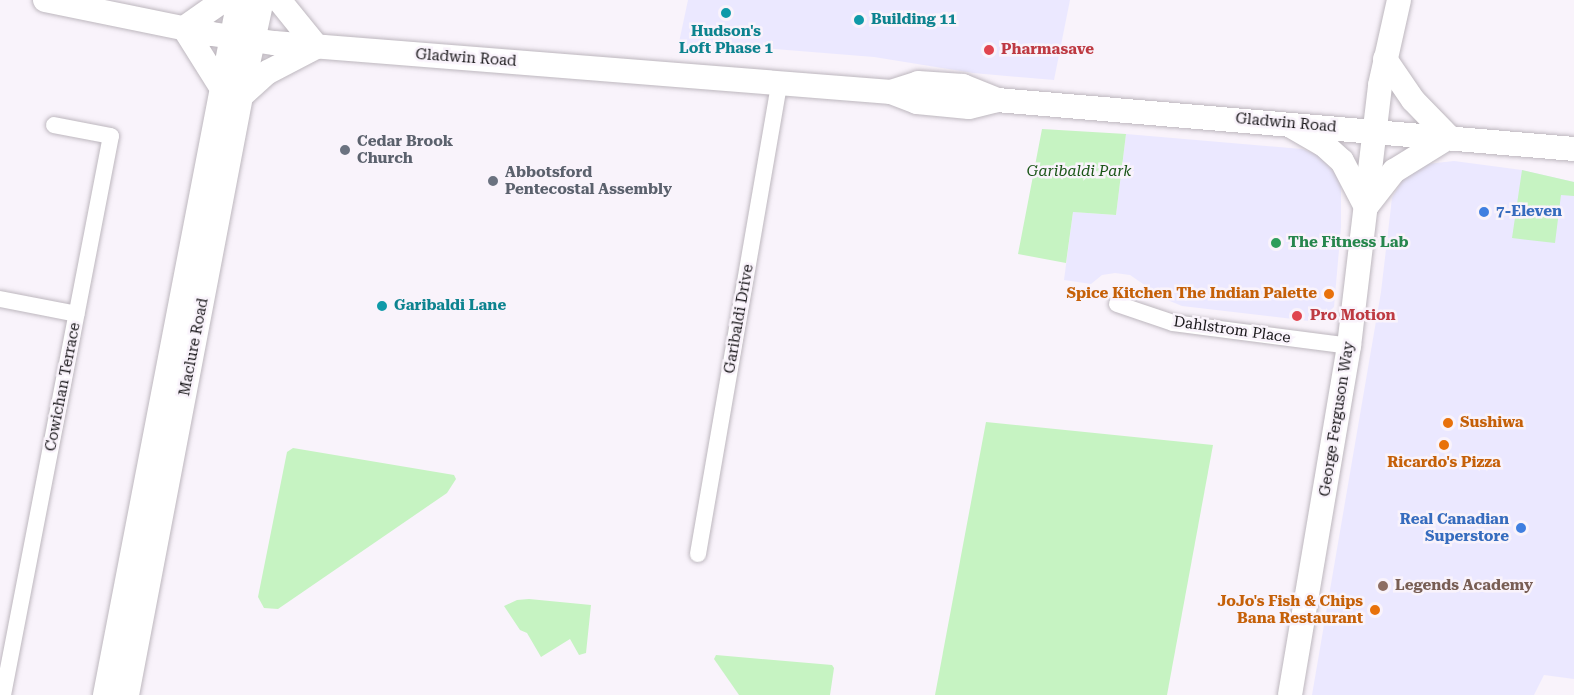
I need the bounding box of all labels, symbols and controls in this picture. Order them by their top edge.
marker: Hudson's Loft Phase 1 [719,6,733,20]
place label: Building 11 [871,11,956,29]
marker: Building 11 [852,13,866,27]
place label: Hudson's Loft Phase 1 [679,22,773,57]
place label: Pharmasave [1001,41,1094,59]
marker: Pharmasave [982,43,996,57]
street label: Gladwin Road [415,45,517,71]
street label: Gladwin Road [1235,110,1337,136]
place label: Cedar Brook Church [357,132,453,167]
marker: Cedar Brook Church [338,143,352,157]
place label: Abbotsford Pentecostal Assembly [505,163,672,198]
park label: Garibaldi Park [1027,163,1131,181]
marker: Abbotsford Pentecostal Assembly [486,174,500,188]
place label: 7-Eleven [1496,203,1562,221]
marker: 7-Eleven [1477,205,1491,219]
place label: The Fitness Lab [1288,234,1409,252]
marker: The Fitness Lab [1269,236,1283,250]
street label: Garibaldi Drive [721,263,757,375]
place label: Spice Kitchen The Indian Palette [1066,285,1317,303]
marker: Spice Kitchen The Indian Palette [1322,287,1336,301]
street label: Maclure Road [176,296,212,398]
place label: Garibaldi Lane [394,297,506,315]
marker: Garibaldi Lane [375,299,389,313]
marker: Pro Motion [1288,307,1306,325]
place label: Pro Motion [1310,307,1396,325]
street label: Dahlstrom Place [1172,313,1292,347]
street label: Cowichan Terrace [42,321,84,453]
street label: George Ferguson Way [1316,340,1358,498]
place label: Sushiwa [1460,414,1524,432]
marker: Sushiwa [1441,416,1455,430]
marker: Ricardo's Pizza [1437,438,1451,452]
place label: Ricardo's Pizza [1387,454,1501,472]
place label: Real Canadian Superstore [1400,510,1509,545]
marker: Real Canadian Superstore [1514,521,1528,535]
place label: Legends Academy [1395,577,1533,595]
marker: Legends Academy [1376,579,1390,593]
place label: JoJo's Fish & Chips Bana Restaurant [1218,592,1363,627]
marker: JoJo's Fish & Chips Bana Restaurant [1368,603,1382,617]

